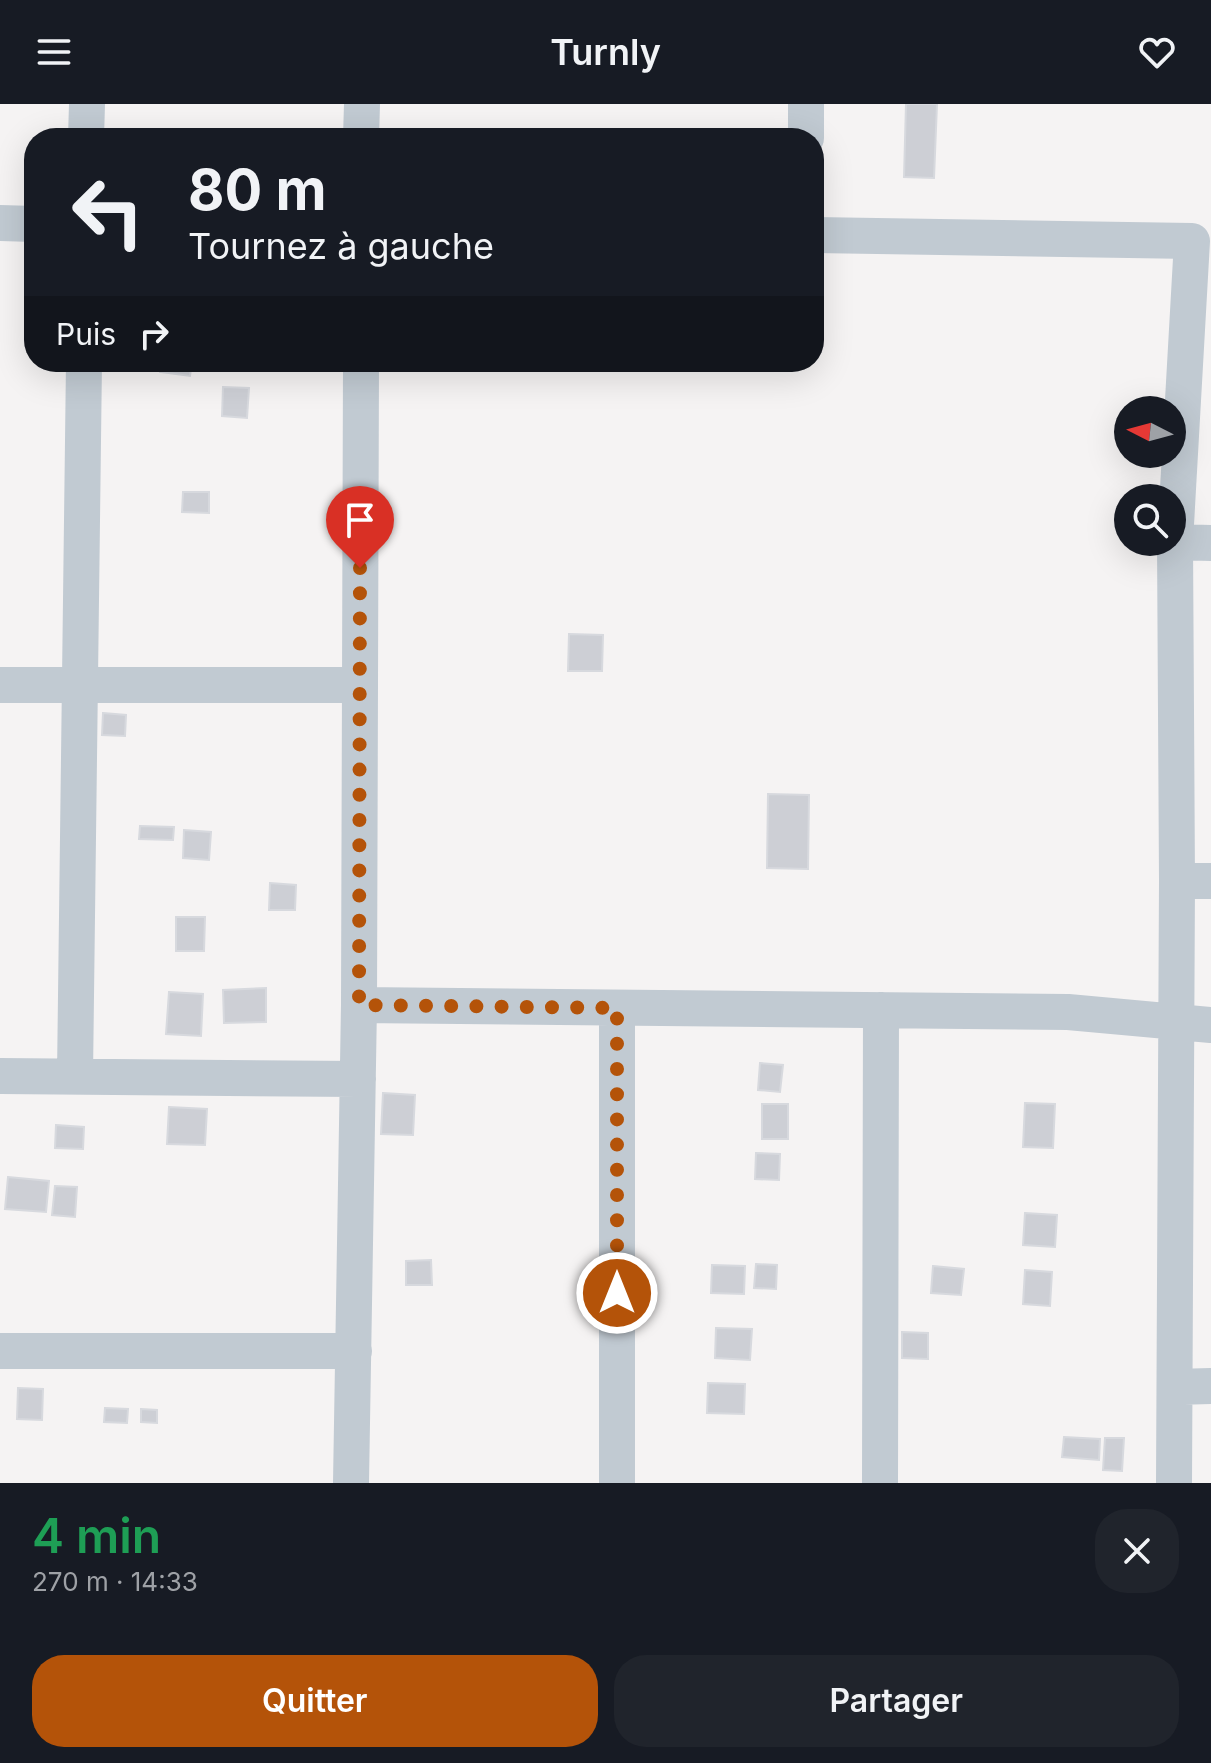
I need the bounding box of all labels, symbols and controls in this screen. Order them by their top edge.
icon: menu [32,30,76,74]
text: Turnly [550,30,661,74]
icon: heart [1135,30,1179,74]
text: 80 m [188,156,327,224]
icon: left [56,160,160,264]
text: Tournez à gauche [188,224,494,268]
icon: right [132,312,176,356]
text: Puis [56,316,116,352]
north arrow [1114,396,1186,468]
map controls [1114,396,1186,556]
button: search [1114,484,1186,556]
pin [326,486,394,568]
icon: arrive [338,498,382,542]
position arrow [575,1251,659,1335]
text: 4 min [32,1506,161,1565]
button: close [1095,1509,1179,1593]
text: 270 m · 14:33 [32,1566,198,1597]
button: Quitter [32,1655,598,1747]
button: Partager [614,1655,1179,1747]

